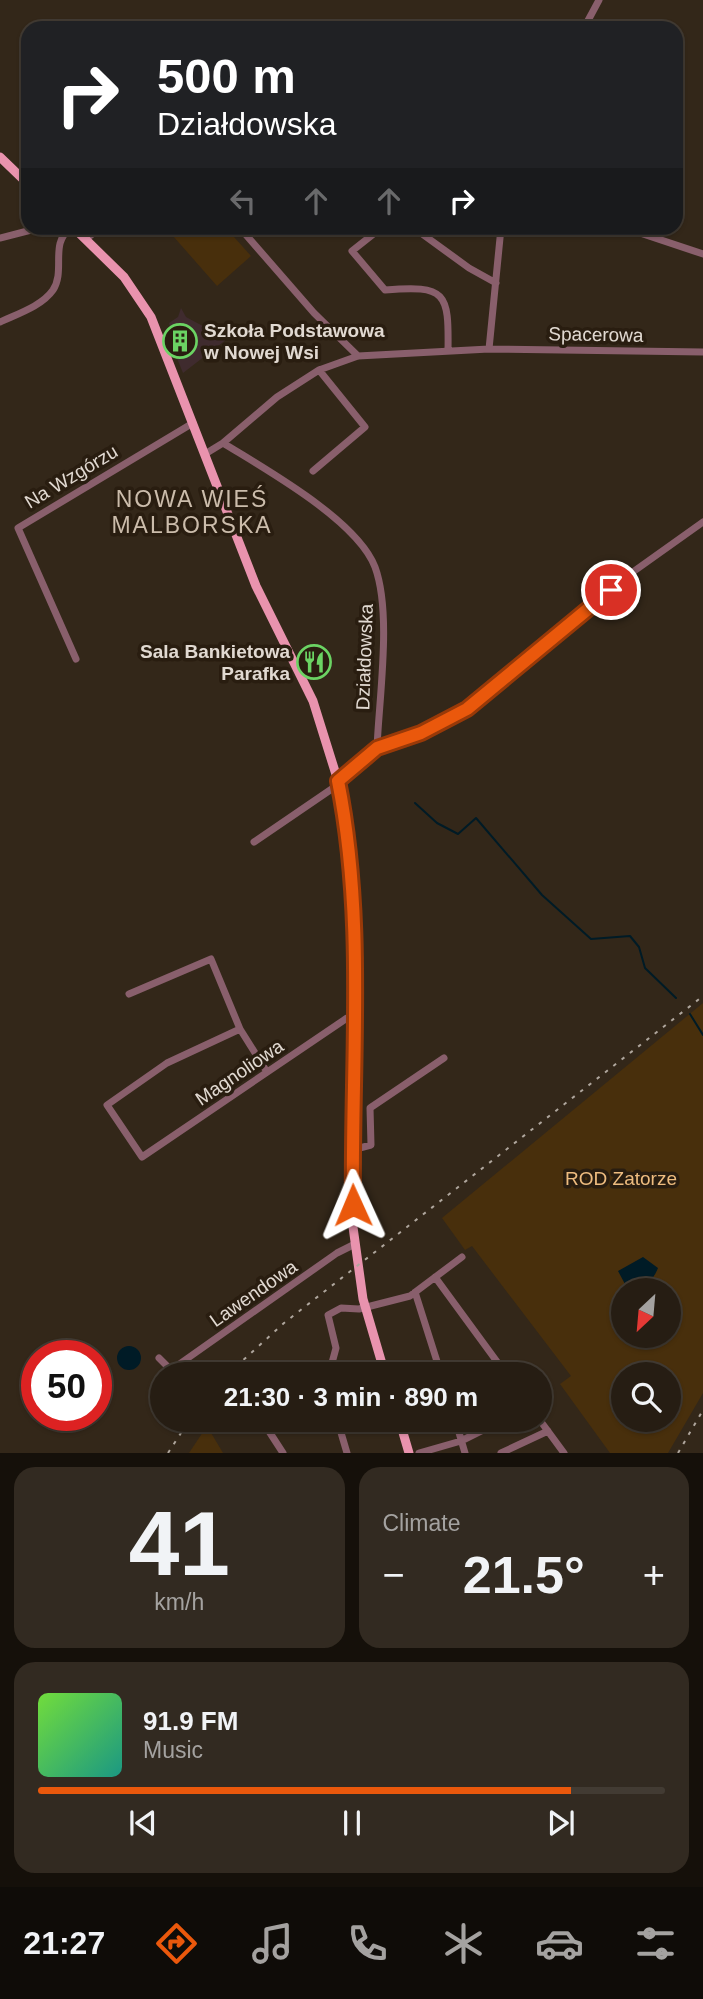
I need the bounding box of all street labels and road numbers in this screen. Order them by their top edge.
street label: Spacerowa [548,323,644,346]
street label: Na Wzgórzu [21,441,121,512]
street label: Działdowska [352,603,377,711]
street label: Magnoliowa [191,1035,288,1109]
street label: Lawendowa [206,1255,301,1331]

